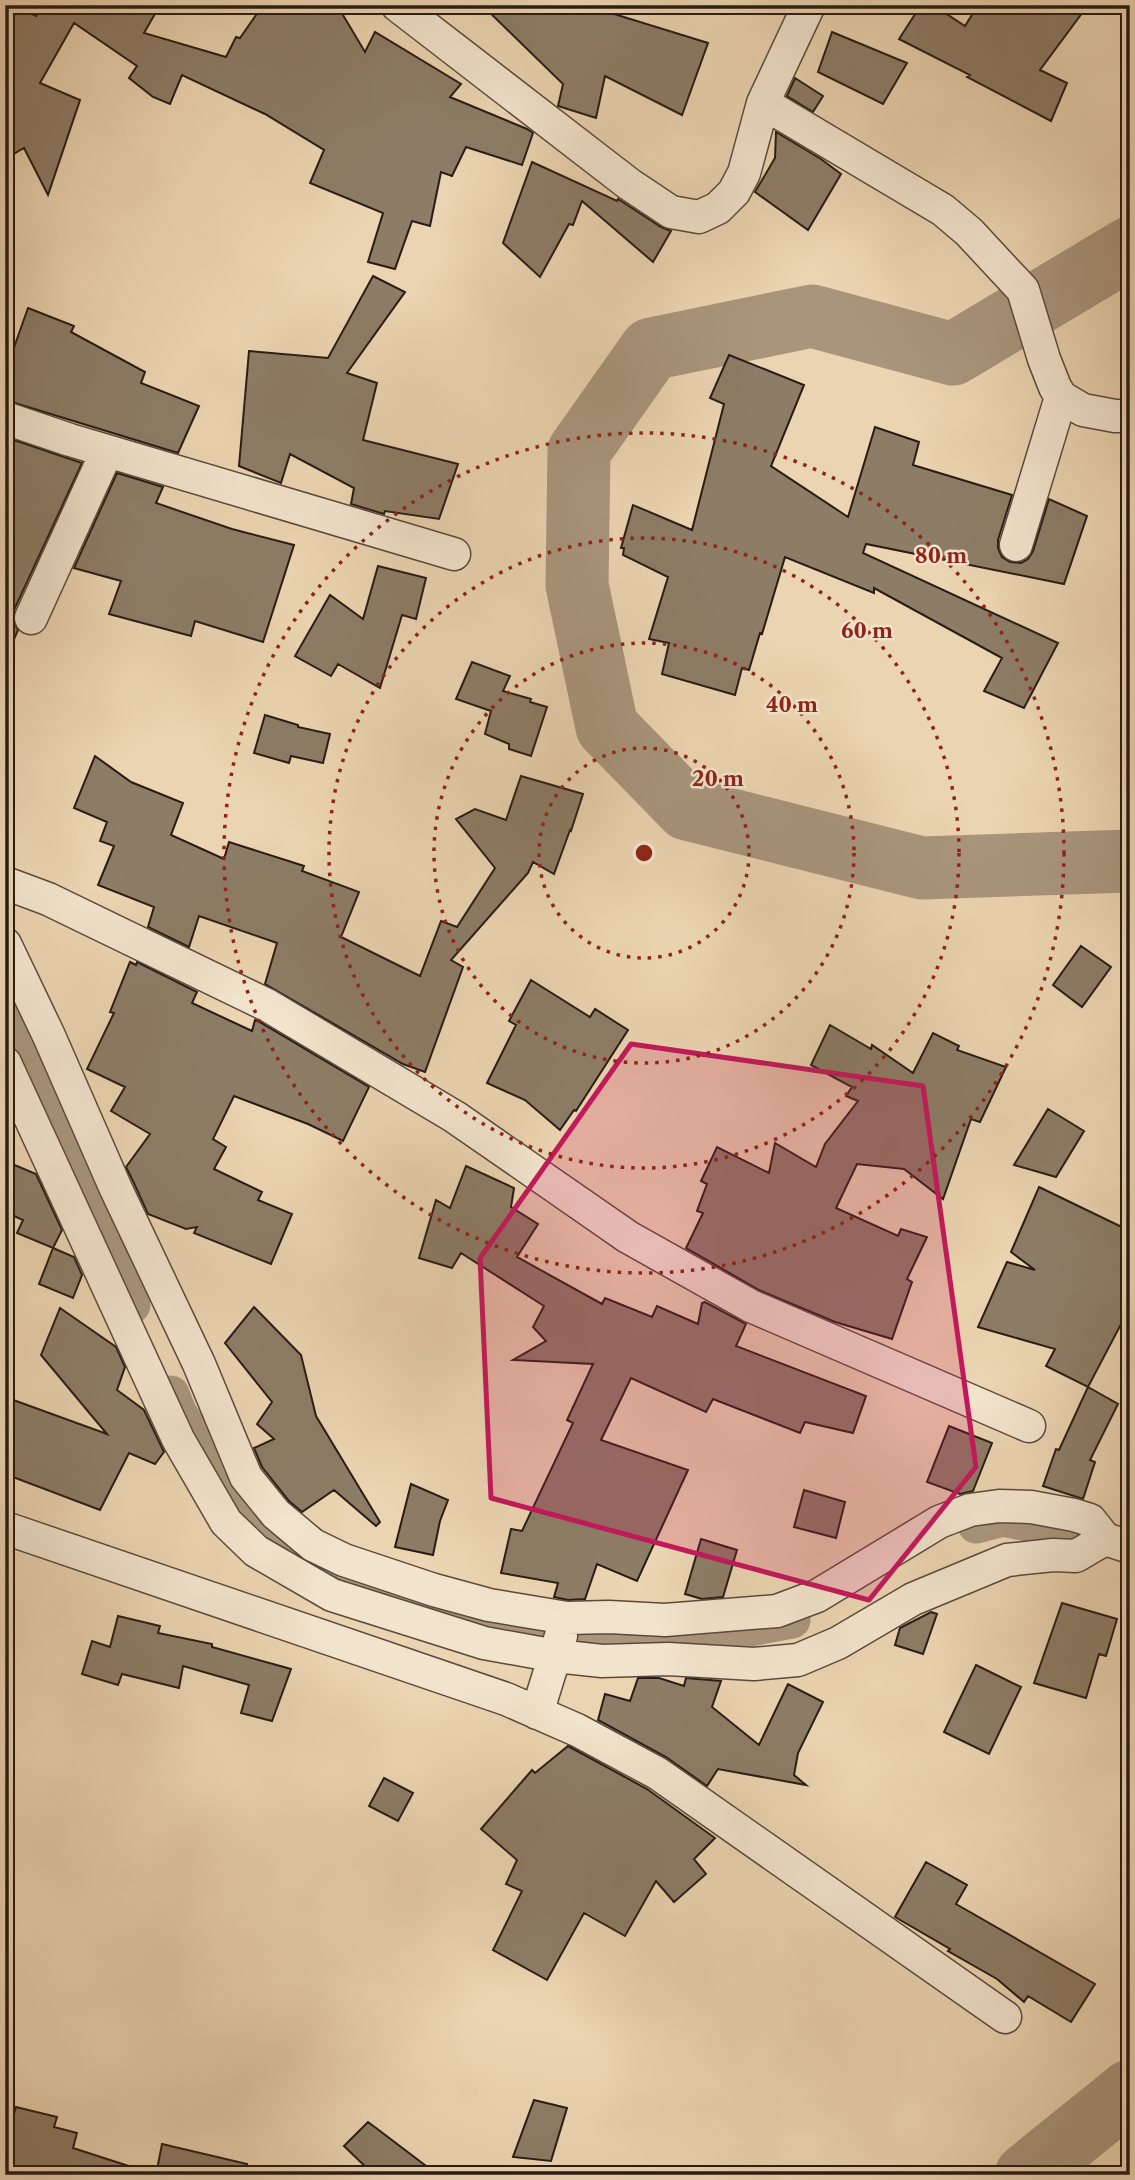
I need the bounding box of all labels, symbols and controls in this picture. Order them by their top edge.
text: 80 m [915,543,967,568]
text: 60 m [841,618,893,643]
text: 40 m [766,692,818,717]
text: 20 m [692,766,744,791]
centre of rings [632,841,656,865]

